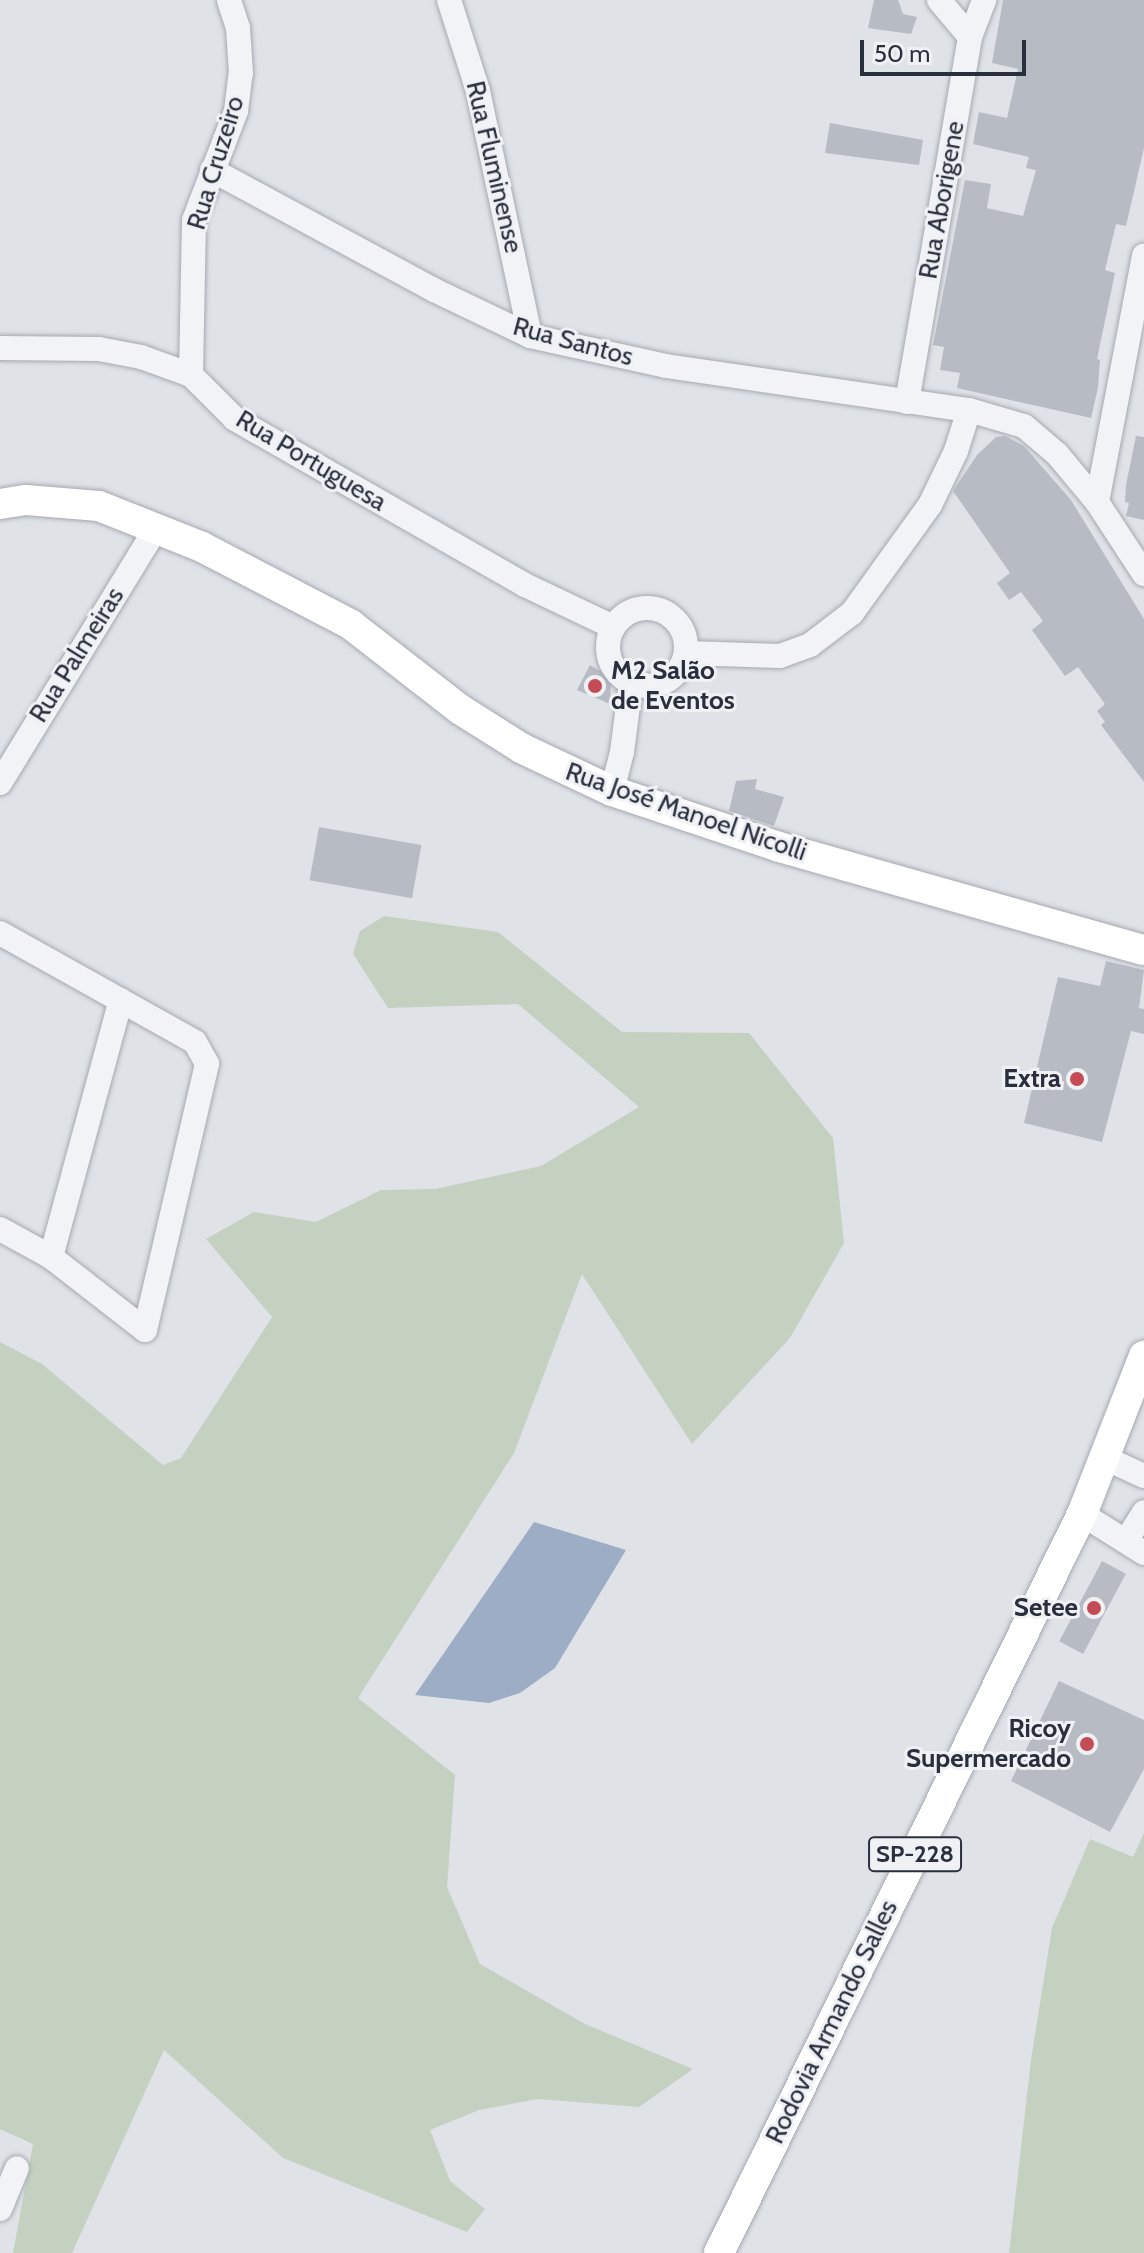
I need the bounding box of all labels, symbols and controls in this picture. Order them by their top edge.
scale bar [864,24,1030,74]
text: 50 m [874,39,930,68]
street label: Rua Fluminense [459,78,529,256]
street label: Rua Cruzeiro [181,92,251,234]
street label: Rua Aborigene [913,119,971,281]
street label: Rua Santos [510,311,636,373]
street label: Rua Portuguesa [230,404,392,518]
street label: Rua Palmeiras [23,582,131,728]
place label: M2 Salão de Eventos [611,655,735,716]
marker: M2 Salão de Eventos [586,677,604,695]
street label: Rua José Manoel Nicolli [561,756,811,868]
place label: Extra [1003,1063,1061,1095]
marker: Extra [1068,1070,1086,1088]
place label: Setee [1014,1592,1078,1624]
marker: Setee [1085,1599,1103,1617]
place label: Ricoy Supermercado [906,1713,1071,1774]
marker: Ricoy Supermercado [1078,1735,1096,1753]
road number: SP-228 [867,1834,963,1874]
street label: Rodovia Armando Salles [759,1895,905,2149]

